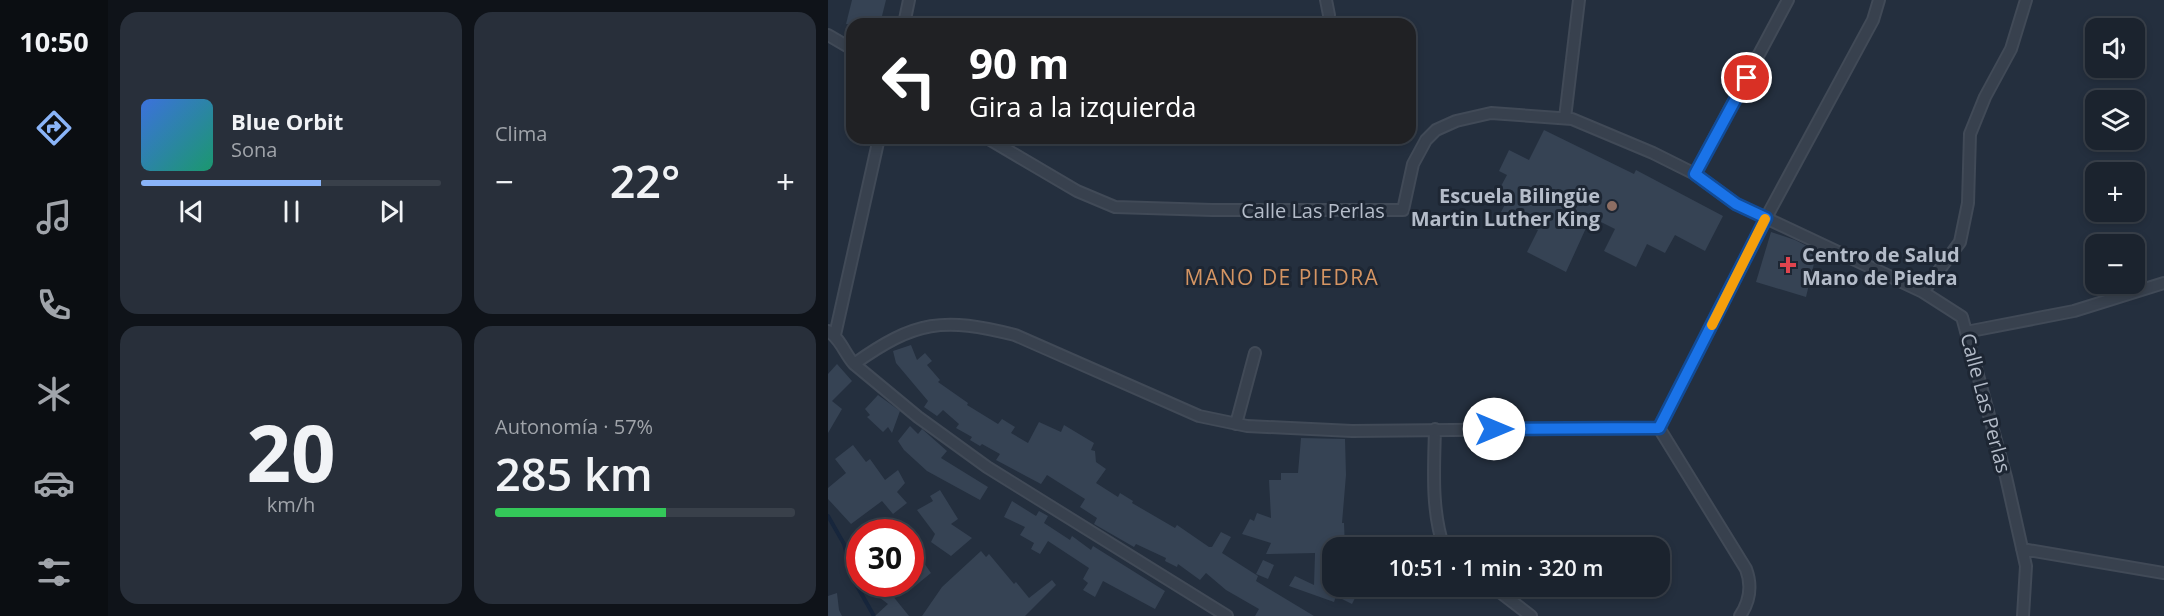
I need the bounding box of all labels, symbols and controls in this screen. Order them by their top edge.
map controls [2085,18,2145,294]
button: sound [2085,18,2145,78]
text: 10:50 [19,23,89,60]
text: 90 m [969,34,1069,91]
icon: left [870,42,948,120]
pin [1721,52,1772,103]
icon: arrive [1730,61,1763,94]
text: Gira a la izquierda [969,88,1196,125]
button: layers [2085,90,2145,150]
text: Blue Orbit [231,106,343,136]
icon: directions [33,107,75,149]
text: Clima [495,120,547,147]
text: Sona [231,136,277,163]
text: 22° [610,150,680,211]
text: − [495,159,514,204]
text: + [776,159,795,204]
button: + [2085,162,2145,222]
place label: Escuela Bilingüe Martin Luther King [1411,182,1601,232]
icon: previous [175,195,208,228]
icon: pause [275,195,308,228]
icon: next [375,195,408,228]
icon: music [33,196,75,238]
street label: Calle Las Perlas [1241,197,1385,224]
marker: Escuela Bilingüe Martin Luther King [1605,199,1619,213]
button: − [2085,234,2145,294]
place label: Centro de Salud Mano de Piedra [1802,241,1960,291]
marker: Centro de Salud Mano de Piedra [1779,256,1797,274]
district label: MANO DE PIEDRA [1185,263,1379,291]
icon: phone [33,284,75,326]
street label: Calle Las Perlas [1954,330,2018,476]
icon: climate [33,373,75,415]
position arrow [1462,397,1526,461]
text: 20 [246,399,336,505]
text: Autonomía · 57% [495,413,653,440]
text: 285 km [495,443,653,504]
icon: car [33,462,75,504]
text: km/h [267,491,315,518]
speed limit sign: 30 [846,519,924,597]
icon: filters [33,551,75,593]
text: 10:51 · 1 min · 320 m [1388,552,1604,582]

